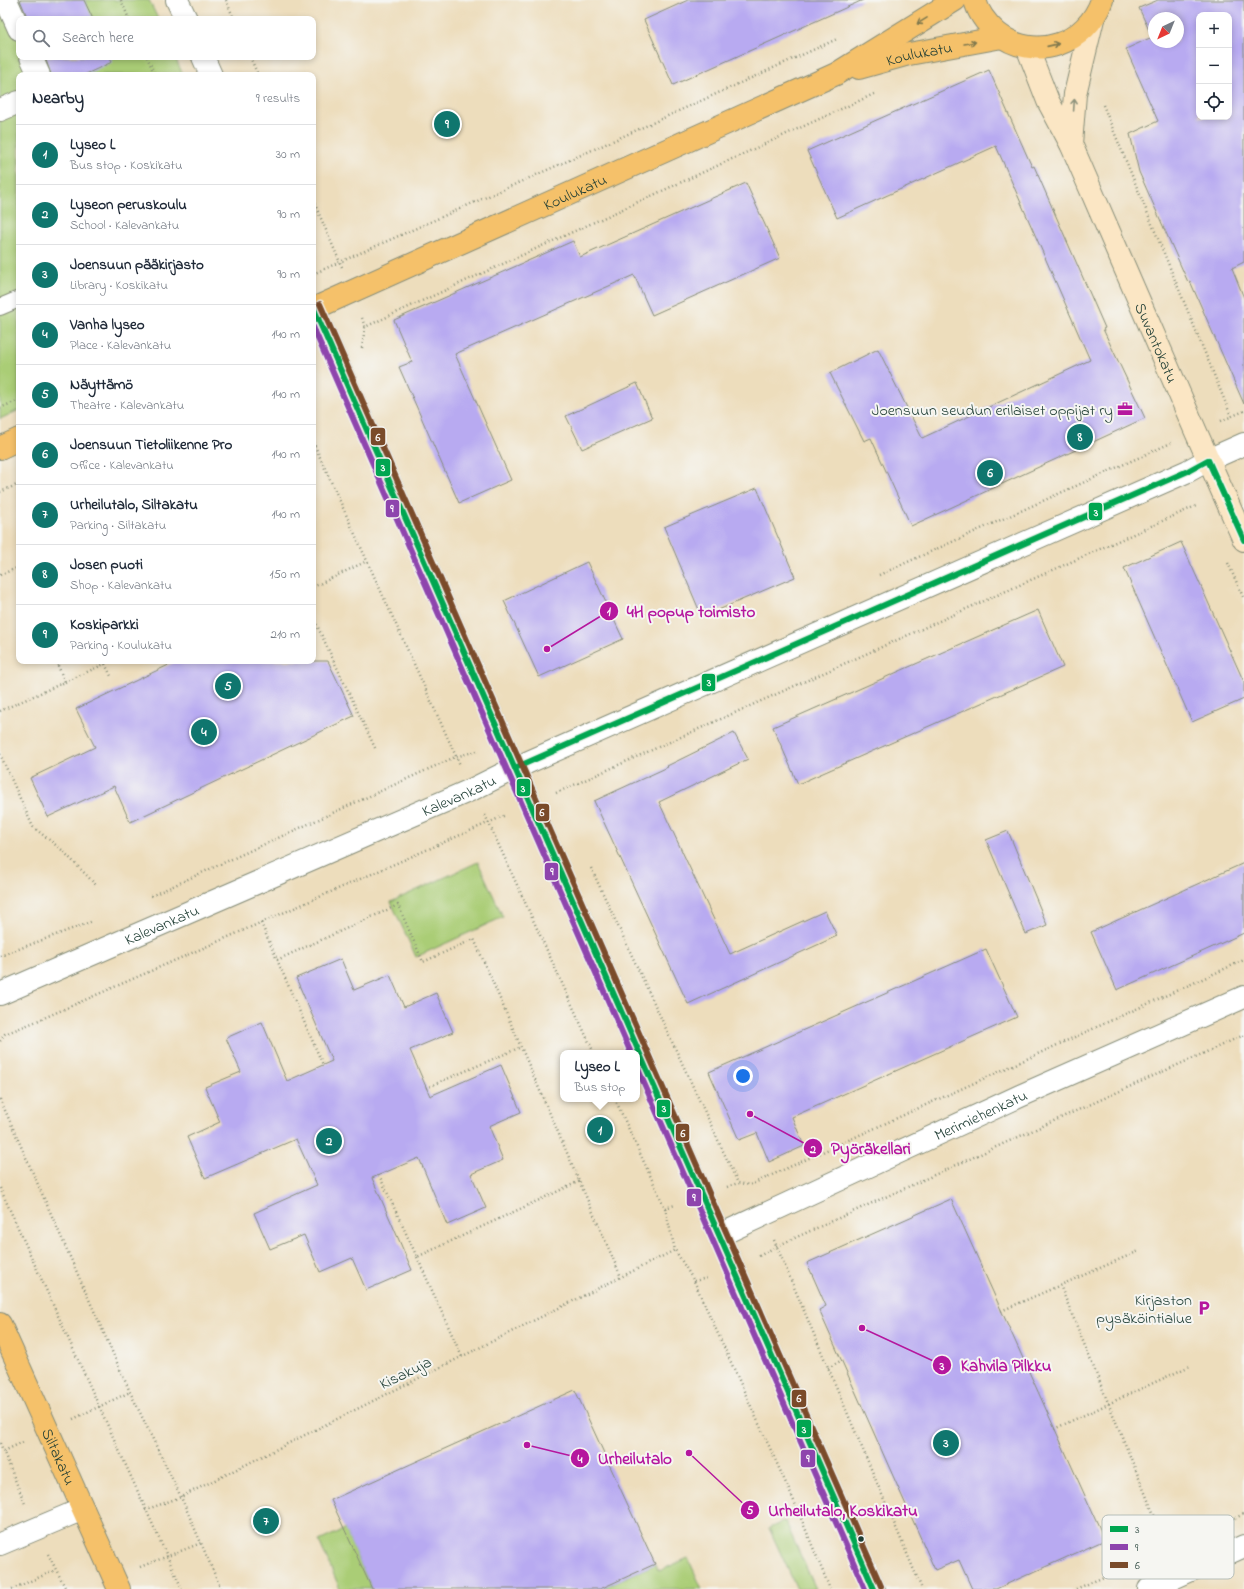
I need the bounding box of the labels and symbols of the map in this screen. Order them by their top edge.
north arrow [1148,12,1184,48]
one-way arrow [916,17,928,25]
street label: Koulukatu [884,36,954,74]
one-way arrow [963,39,976,47]
one-way arrow [1046,41,1059,49]
one-way arrow [1071,99,1078,112]
pin: 9 [434,109,460,139]
street label: Koulukatu [540,168,611,218]
street label: Suvantokatu [1127,299,1183,387]
place label: Joensuun seudun erilaiset oppijat ry [872,399,1113,423]
office icon: Joensuun seudun erilaiset oppijat ry [1116,400,1134,418]
pin: 8 [1067,422,1093,452]
line badge: 6 [370,427,386,446]
text: 6 [375,430,381,446]
line badge: 3 [375,458,391,477]
pin: 6 [977,458,1003,488]
text: 3 [380,460,386,476]
line badge: 9 [385,499,400,518]
text: 9 [389,501,394,517]
line badge: 3 [1088,502,1103,521]
text: 3 [1093,505,1099,521]
callout: 4H popup toimisto [599,597,764,626]
text: 4H popup toimisto [627,600,756,625]
text: 1 [607,603,611,621]
pin: 5 [215,671,241,701]
line badge: 3 [701,673,716,692]
text: 3 [706,675,712,691]
pin: 4 [191,717,217,747]
street label: Kalevankatu [418,769,501,824]
line badge: 3 [516,778,531,797]
text: 3 [520,781,526,797]
line badge: 6 [535,803,550,822]
text: 6 [539,805,545,821]
line badge: 9 [544,862,559,881]
text: 9 [549,864,554,880]
street label: Kalevankatu [121,899,203,953]
your location [733,1066,753,1086]
street label: Merimiehenkatu [931,1084,1032,1148]
line badge: 3 [656,1099,671,1118]
text: 3 [661,1101,667,1117]
pin: 1 [587,1115,613,1145]
line badge: 6 [675,1123,690,1142]
pin: 2 [316,1126,342,1156]
text: 6 [680,1126,686,1142]
callout: Pyöräkellari [803,1134,919,1163]
text: Pyöräkellari [831,1137,911,1164]
text: 2 [809,1141,816,1159]
line badge: 9 [686,1188,702,1207]
text: 9 [691,1190,696,1206]
place label: Kirjaston pysäköintialue [1096,1289,1193,1331]
parking icon: Kirjaston pysäköintialue [1195,1299,1213,1317]
street label: Kisakuja [376,1351,436,1397]
callout: Kahvila Pilkku [932,1351,1059,1380]
text: Kahvila Pilkku [961,1354,1052,1379]
text: 3 [939,1358,945,1376]
line badge: 6 [791,1389,807,1408]
text: 6 [796,1391,802,1407]
line badge: 3 [796,1419,812,1438]
text: 3 [801,1422,807,1438]
street label: Siltakatu [34,1425,81,1489]
pin: 3 [933,1428,959,1458]
callout: Urheilutalo [570,1444,680,1473]
text: Urheilutalo [598,1447,672,1472]
line badge: 9 [800,1449,816,1468]
text: 4 [577,1451,583,1469]
text: 9 [805,1451,810,1467]
callout: Urheilutalo, Koskikatu [740,1495,926,1524]
text: Urheilutalo, Koskikatu [768,1499,918,1524]
text: 5 [747,1502,754,1520]
pin: 7 [253,1506,279,1536]
legend [1102,1515,1234,1579]
text: 3 [1135,1522,1140,1538]
unlabelled marker [856,1534,866,1544]
text: 9 [1135,1540,1139,1556]
text: 6 [1135,1558,1140,1574]

